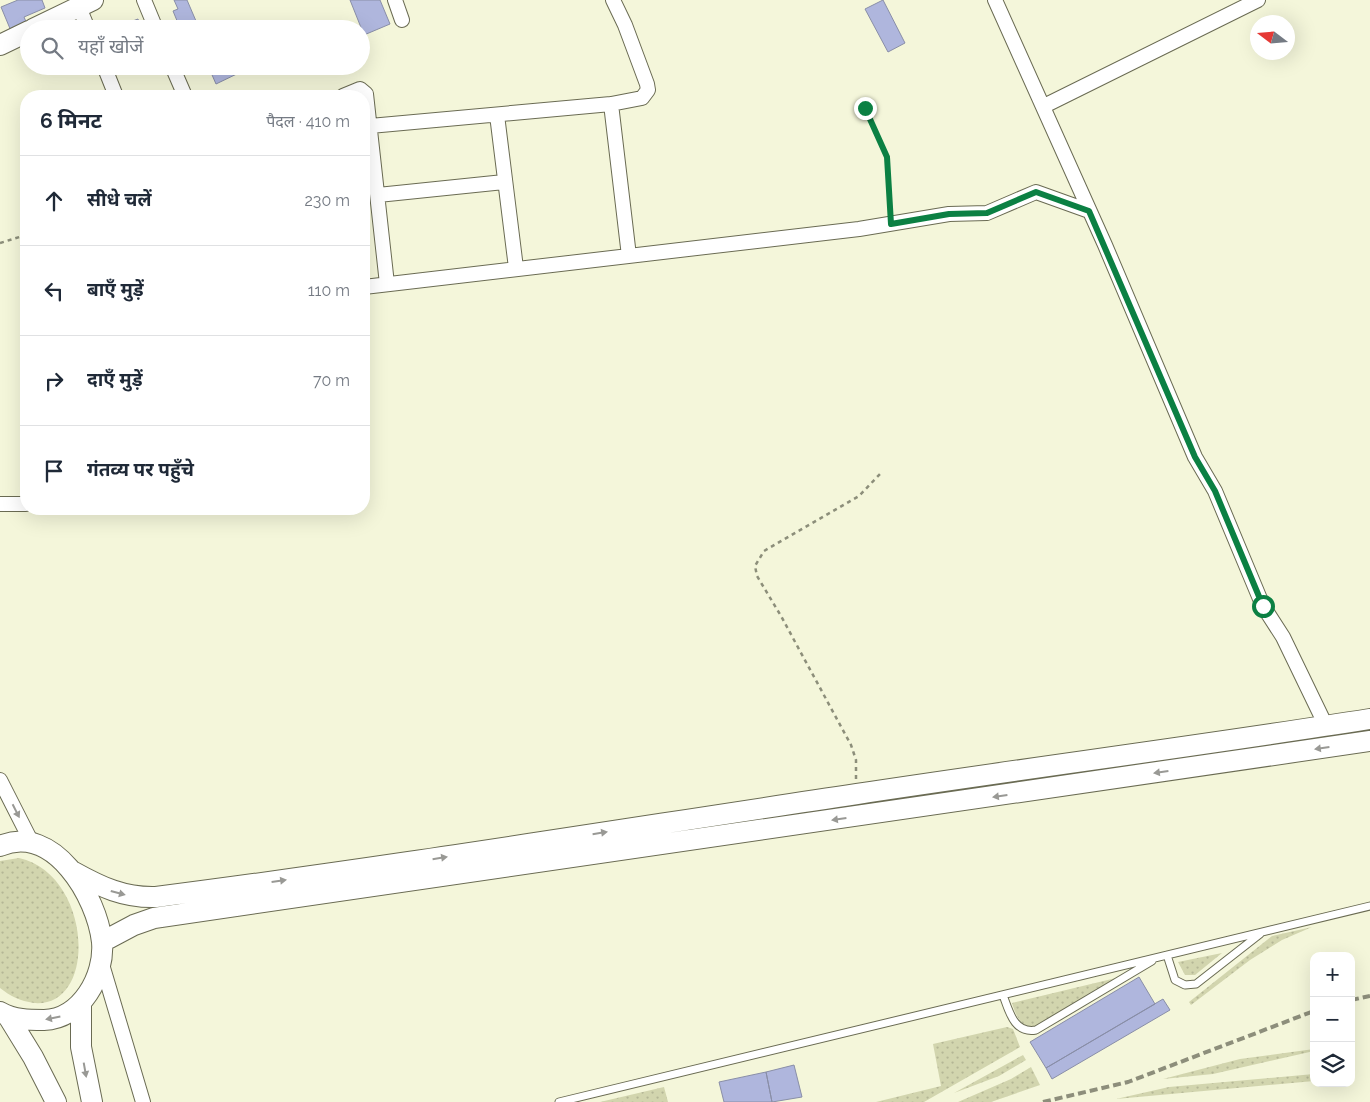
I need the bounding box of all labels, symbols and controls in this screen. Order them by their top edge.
north arrow [1250,15,1295,60]
search box [20,20,370,75]
icon: search [38,34,66,62]
text: यहाँ खोजें [78,35,143,57]
route end [854,97,877,120]
text: 6 मिनट [40,108,102,133]
text: पैदल · 410 m [266,112,350,131]
icon: ahead [40,187,68,215]
text: सीधे चलें [87,188,151,210]
text: 230 m [305,191,350,210]
icon: left [40,277,68,305]
text: बाएँ मुड़ें [87,278,144,300]
text: 110 m [308,281,350,300]
icon: right [40,367,68,395]
text: दाएँ मुड़ें [87,368,143,390]
text: 70 m [313,371,350,390]
icon: arrive [40,457,68,485]
text: गंतव्य पर पहुँचे [87,458,194,480]
route start [1252,595,1275,618]
one-way arrow [1313,744,1329,752]
one-way arrow [1153,768,1169,776]
one-way arrow [992,792,1008,800]
one-way arrow [12,804,20,819]
one-way arrow [831,815,847,823]
one-way arrow [593,829,609,837]
one-way arrow [432,853,448,861]
one-way arrow [271,877,287,885]
one-way arrow [110,889,125,897]
map controls [1310,952,1355,1087]
button: + [1310,952,1355,997]
button: − [1310,997,1355,1042]
one-way arrow [45,1015,61,1023]
button: layers [1310,1042,1355,1087]
one-way arrow [82,1062,90,1078]

